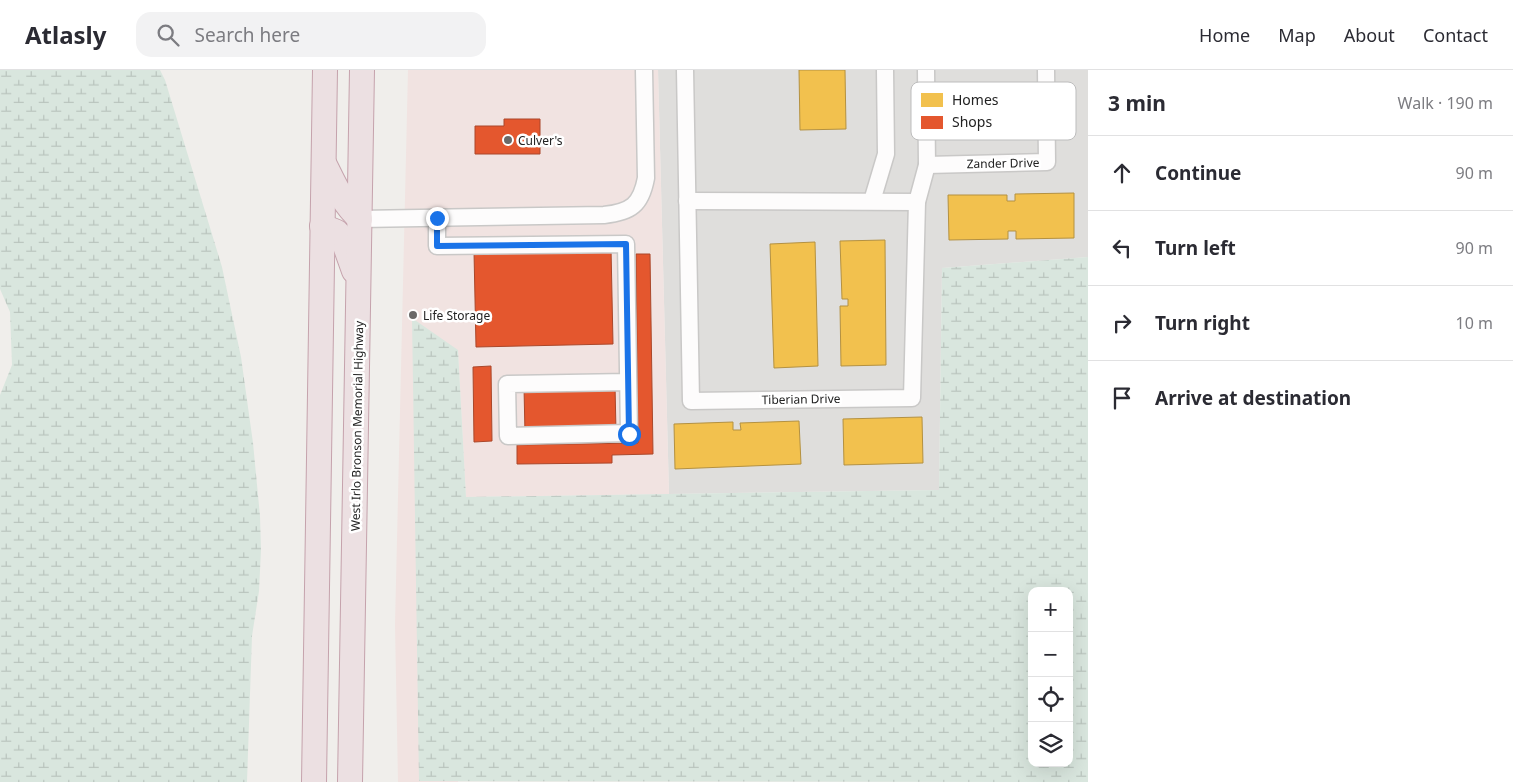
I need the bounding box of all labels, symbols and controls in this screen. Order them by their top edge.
search box [136,12,486,57]
text: Atlasly [25,18,106,51]
icon: search [154,21,182,49]
text: Search here [194,22,300,48]
text: Home [1199,23,1250,47]
text: Map [1278,23,1316,47]
text: About [1344,23,1395,47]
text: Contact [1423,23,1488,47]
legend [911,82,1076,140]
text: 3 min [1108,89,1166,117]
text: Homes [952,90,999,109]
text: Walk · 190 m [1398,92,1493,114]
text: Shops [952,112,992,131]
place label: Culver's [518,132,563,149]
marker: Culver's [502,134,514,146]
street label: Zander Drive [966,154,1040,172]
icon: ahead [1108,159,1136,187]
text: Continue [1155,160,1241,186]
text: 90 m [1456,162,1493,184]
route end [426,207,449,230]
icon: left [1108,234,1136,262]
text: Turn left [1155,235,1236,261]
text: 90 m [1456,237,1493,259]
place label: Life Storage [423,307,490,324]
marker: Life Storage [407,309,419,321]
icon: right [1108,309,1136,337]
text: Turn right [1155,310,1250,336]
text: 10 m [1456,312,1493,334]
street label: West Irlo Bronson Memorial Highway [347,320,367,531]
icon: arrive [1108,384,1136,412]
text: Arrive at destination [1155,385,1351,411]
street label: Tiberian Drive [761,390,841,408]
route start [618,423,641,446]
map controls [1028,587,1073,767]
button: + [1028,587,1073,632]
button: − [1028,632,1073,677]
button: locate [1028,677,1073,722]
button: layers [1028,722,1073,767]

